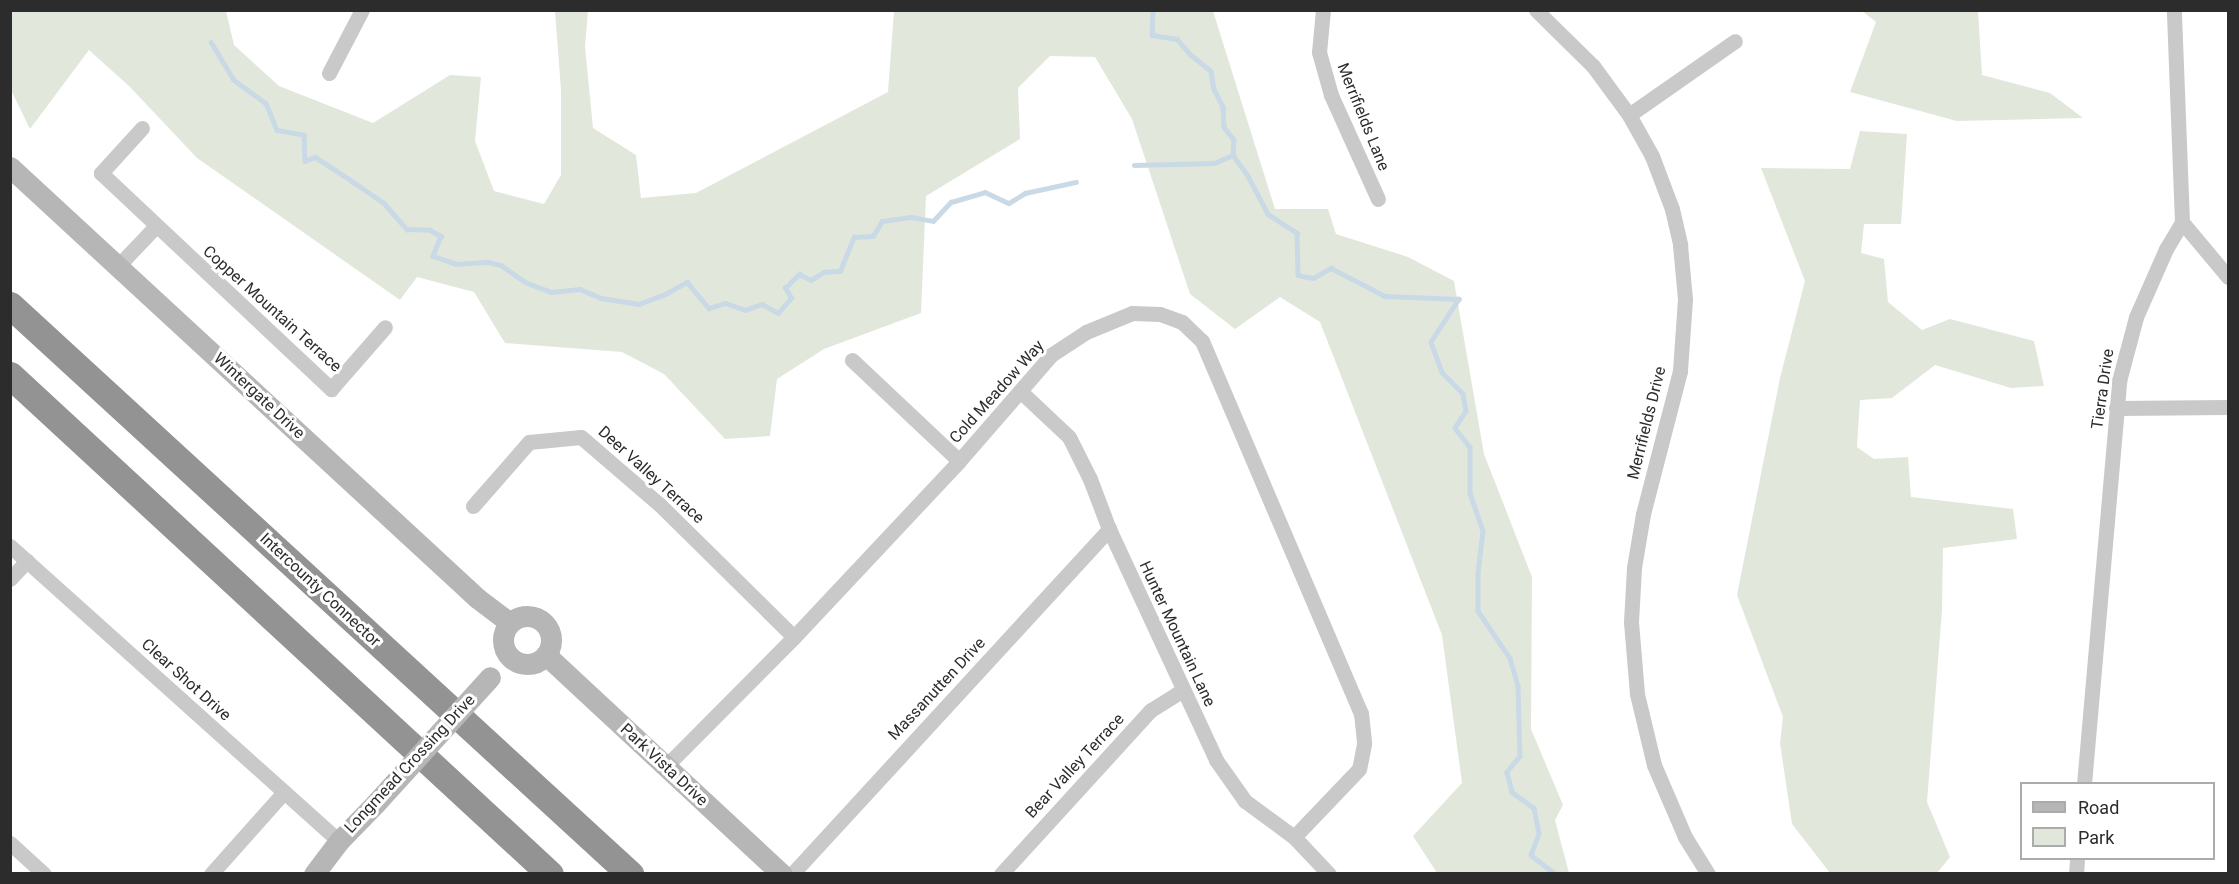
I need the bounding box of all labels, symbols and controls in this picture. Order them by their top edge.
street label: Merrifields Lane [1333,60,1393,174]
street label: Copper Mountain Terrace [199,242,345,376]
street label: Cold Meadow Way [946,337,1048,447]
street label: Tierra Drive [2088,348,2118,430]
street label: Wintergate Drive [210,349,308,443]
street label: Merrifields Drive [1624,365,1670,481]
street label: Deer Valley Terrace [594,422,708,528]
street label: Intercounty Connector [256,529,384,651]
street label: Hunter Mountain Lane [1135,558,1219,710]
street label: Massanutten Drive [885,634,989,744]
street label: Clear Shot Drive [137,635,235,725]
street label: Longmead Crossing Drive [341,691,479,837]
street label: Bear Valley Terrace [1022,710,1128,822]
street label: Park Vista Drive [616,720,712,810]
legend [2020,782,2215,860]
text: Road [2078,797,2119,818]
text: Park [2078,827,2114,848]

